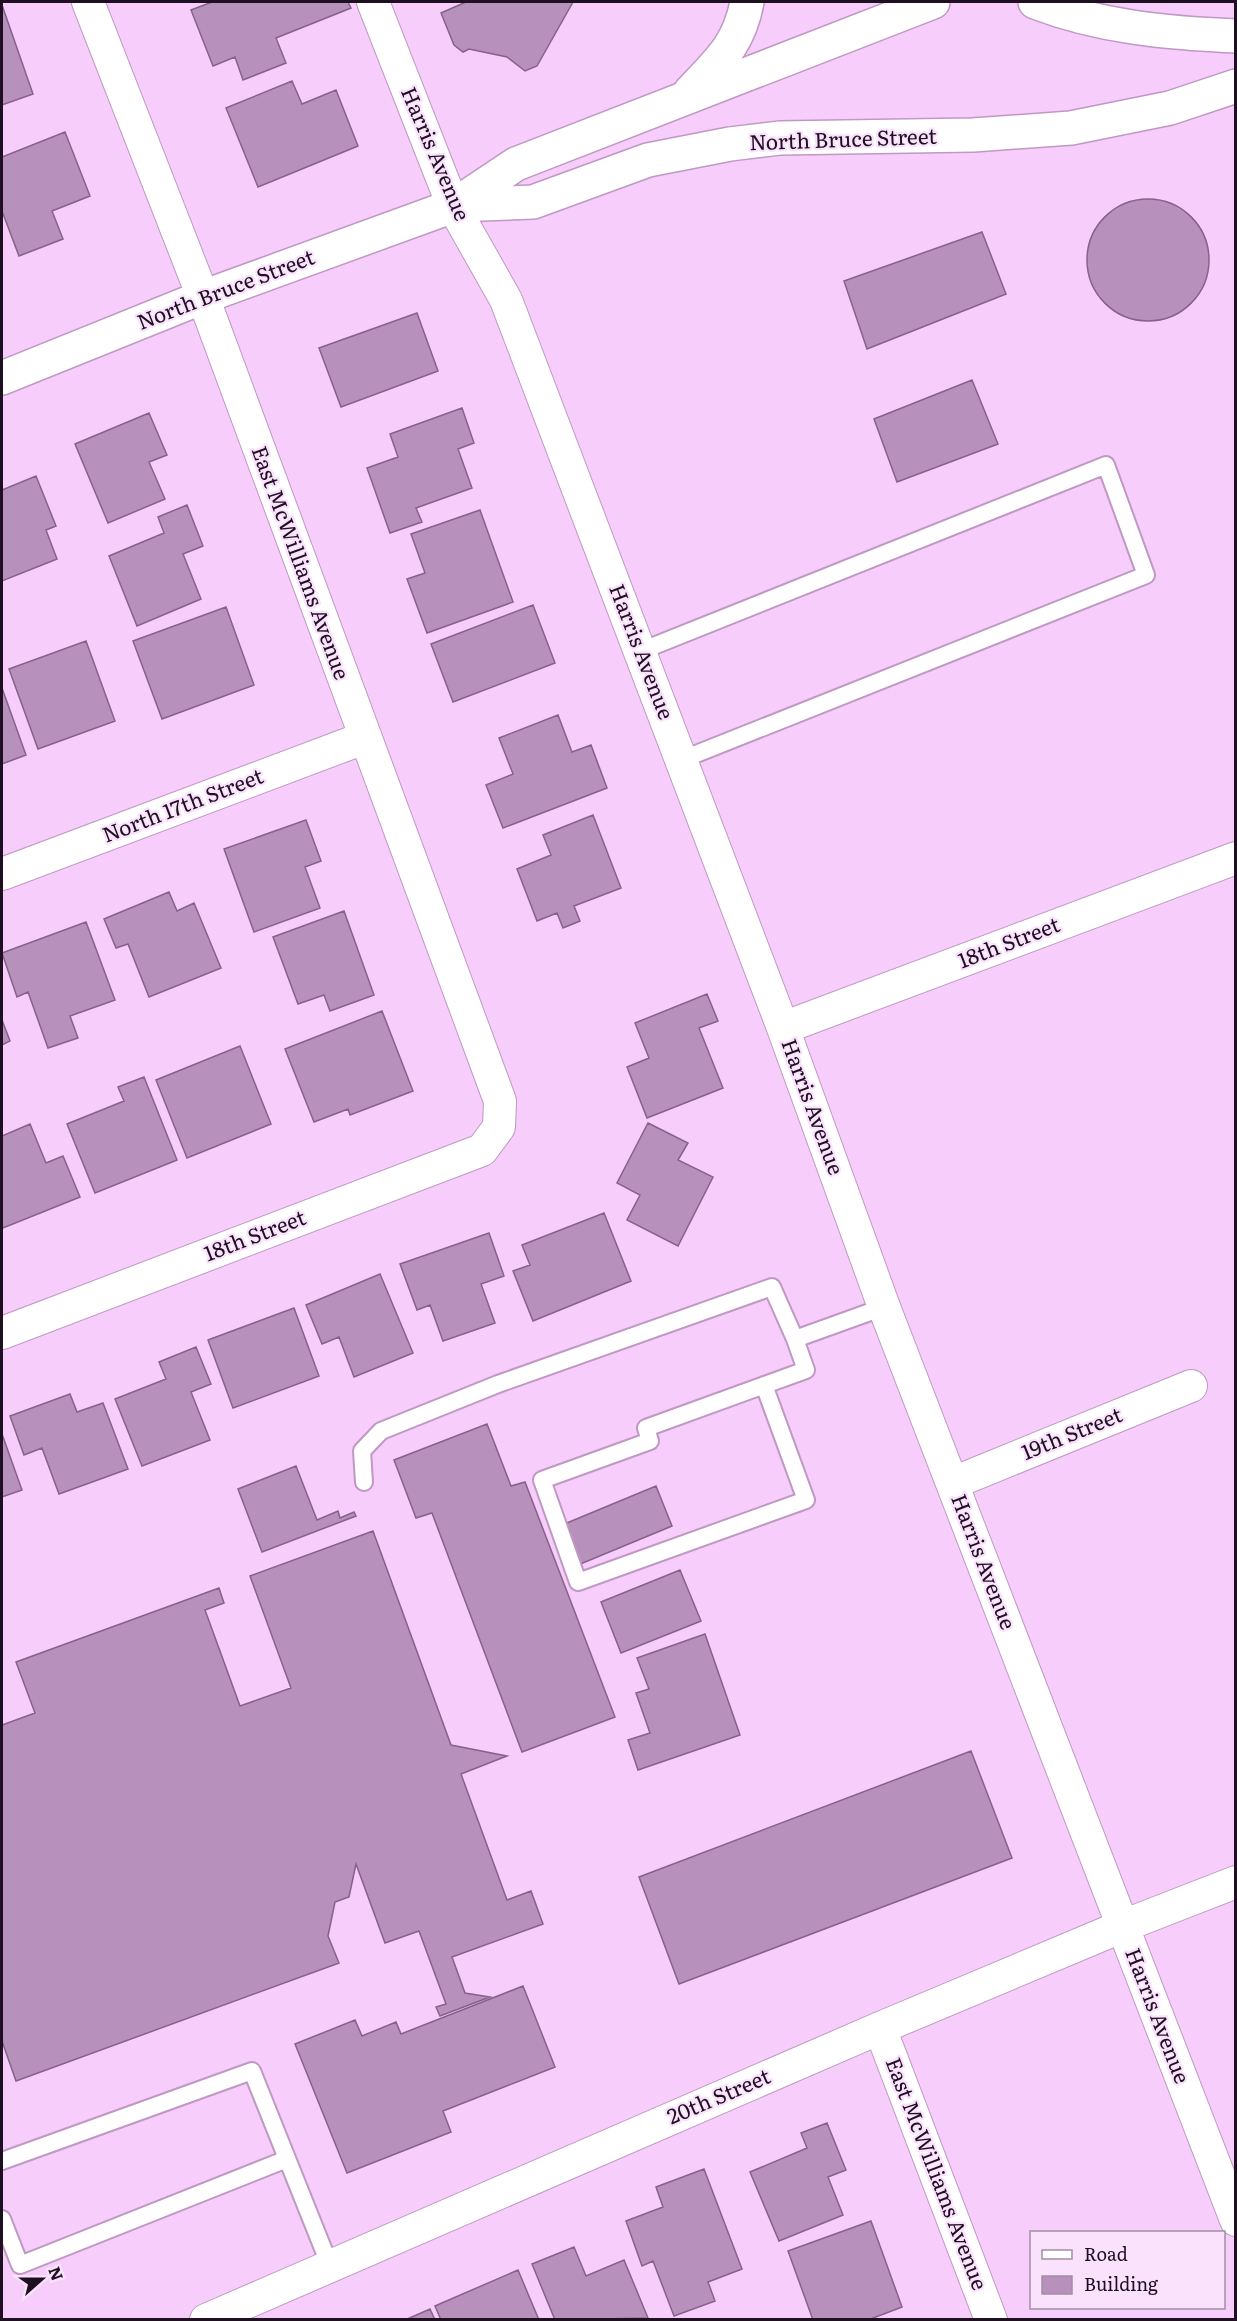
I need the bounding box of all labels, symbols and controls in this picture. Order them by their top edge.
street label: Harris Avenue [395,81,480,225]
street label: North Bruce Street [749,119,938,156]
street label: North Bruce Street [132,239,319,336]
street label: East McWilliams Avenue [246,441,359,684]
street label: Harris Avenue [603,579,683,724]
street label: North 17th Street [97,758,268,849]
street label: 18th Street [953,907,1064,974]
street label: Harris Avenue [775,1034,853,1179]
street label: 18th Street [199,1200,310,1267]
street label: 19th Street [1016,1397,1127,1466]
street label: Harris Avenue [945,1489,1025,1634]
street label: Harris Avenue [1119,1943,1199,2088]
street label: East McWilliams Avenue [880,2052,997,2294]
street label: 20th Street [662,2059,775,2130]
legend [1030,2231,1225,2309]
text: Road [1084,2240,1128,2267]
north arrow [12,2249,72,2309]
text: N [43,2263,71,2284]
text: Building [1084,2270,1159,2297]

